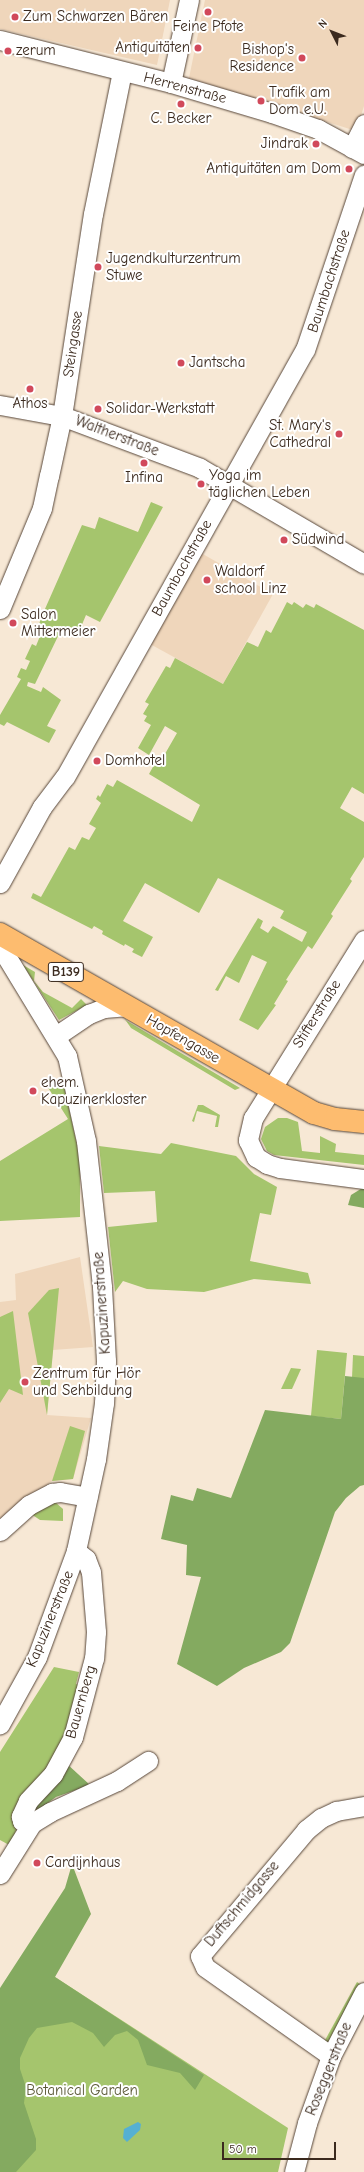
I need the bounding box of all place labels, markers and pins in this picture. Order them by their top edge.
marker: Feine Pfote [203,7,213,17]
place label: Zum Schwarzen Bären [23,8,168,26]
marker: Zum Schwarzen Bären [10,12,20,22]
place label: Feine Pfote [172,18,244,36]
place label: Antiquitäten [115,39,190,57]
place label: Bishop's Residence [230,40,294,75]
place label: zerum [16,42,56,60]
marker: Antiquitäten [193,43,203,53]
marker: zerum [3,46,13,56]
marker: Bishop's Residence [297,53,307,63]
place label: Trafik am Dom e.U. [269,83,330,118]
marker: Trafik am Dom e.U. [256,96,266,106]
marker: C. Becker [176,99,186,109]
place label: C. Becker [151,110,211,128]
place label: Jindrak [261,135,308,153]
marker: Jindrak [311,139,321,149]
place label: Antiquitäten am Dom [206,160,341,178]
marker: Antiquitäten am Dom [344,164,354,174]
place label: Jugendkulturzentrum Stuwe [106,249,241,284]
marker: Jugendkulturzentrum Stuwe [93,262,103,272]
place label: Jantscha [189,354,245,372]
marker: Jantscha [176,358,186,368]
marker: Athos [25,384,35,394]
place label: Athos [12,395,48,413]
place label: Solidar-Werkstatt [106,400,215,418]
marker: Solidar-Werkstatt [93,404,103,414]
place label: St. Mary's Cathedral [269,416,331,451]
marker: St. Mary's Cathedral [334,429,344,439]
marker: Infina [139,458,149,468]
place label: Yoga im täglichen Leben [209,466,310,501]
place label: Infina [125,469,163,487]
marker: Yoga im täglichen Leben [196,479,206,489]
place label: Südwind [292,531,345,549]
marker: Südwind [279,535,289,545]
place label: Waldorf school Linz [215,562,286,597]
marker: Waldorf school Linz [202,575,212,585]
place label: Salon Mittermeier [21,605,95,640]
marker: Salon Mittermeier [8,618,18,628]
place label: Domhotel [105,752,165,770]
marker: Domhotel [92,756,102,766]
place label: ehem. Kapuzinerkloster [41,1073,146,1108]
marker: ehem. Kapuzinerkloster [28,1086,38,1096]
place label: Zentrum für Hör und Sehbildung [33,1364,140,1399]
marker: Zentrum für Hör und Sehbildung [20,1377,30,1387]
place label: Cardijnhaus [45,1854,120,1872]
marker: Cardijnhaus [32,1858,42,1868]

